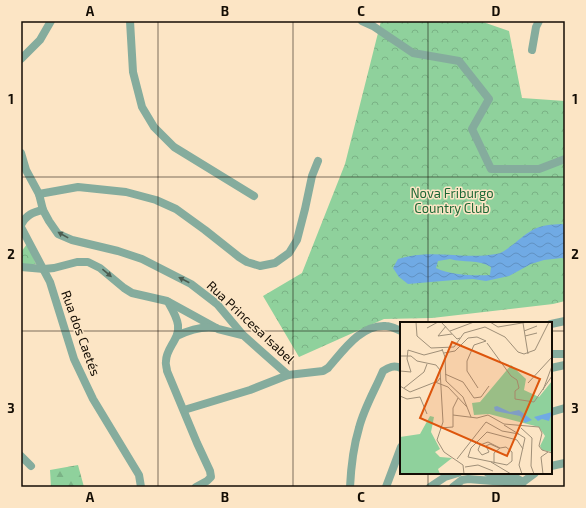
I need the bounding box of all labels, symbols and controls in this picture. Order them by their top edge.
text: A [86,3,95,19]
text: B [221,3,229,19]
text: C [357,3,365,19]
text: D [492,3,501,19]
text: 1 [8,91,14,107]
text: 1 [572,91,578,107]
park label: Nova Friburgo Country Club [410,185,494,216]
one-way arrow [57,232,69,239]
text: 2 [7,246,15,262]
text: 2 [571,246,579,262]
one-way arrow [101,269,112,278]
one-way arrow [179,277,190,283]
street label: Rua Princesa Isabel [204,277,298,367]
street label: Rua dos Caetés [58,288,104,378]
inset map [400,322,552,474]
text: 3 [7,400,15,416]
text: 3 [571,400,579,416]
text: A [86,489,95,505]
text: B [221,489,229,505]
text: C [357,489,365,505]
text: D [492,489,501,505]

